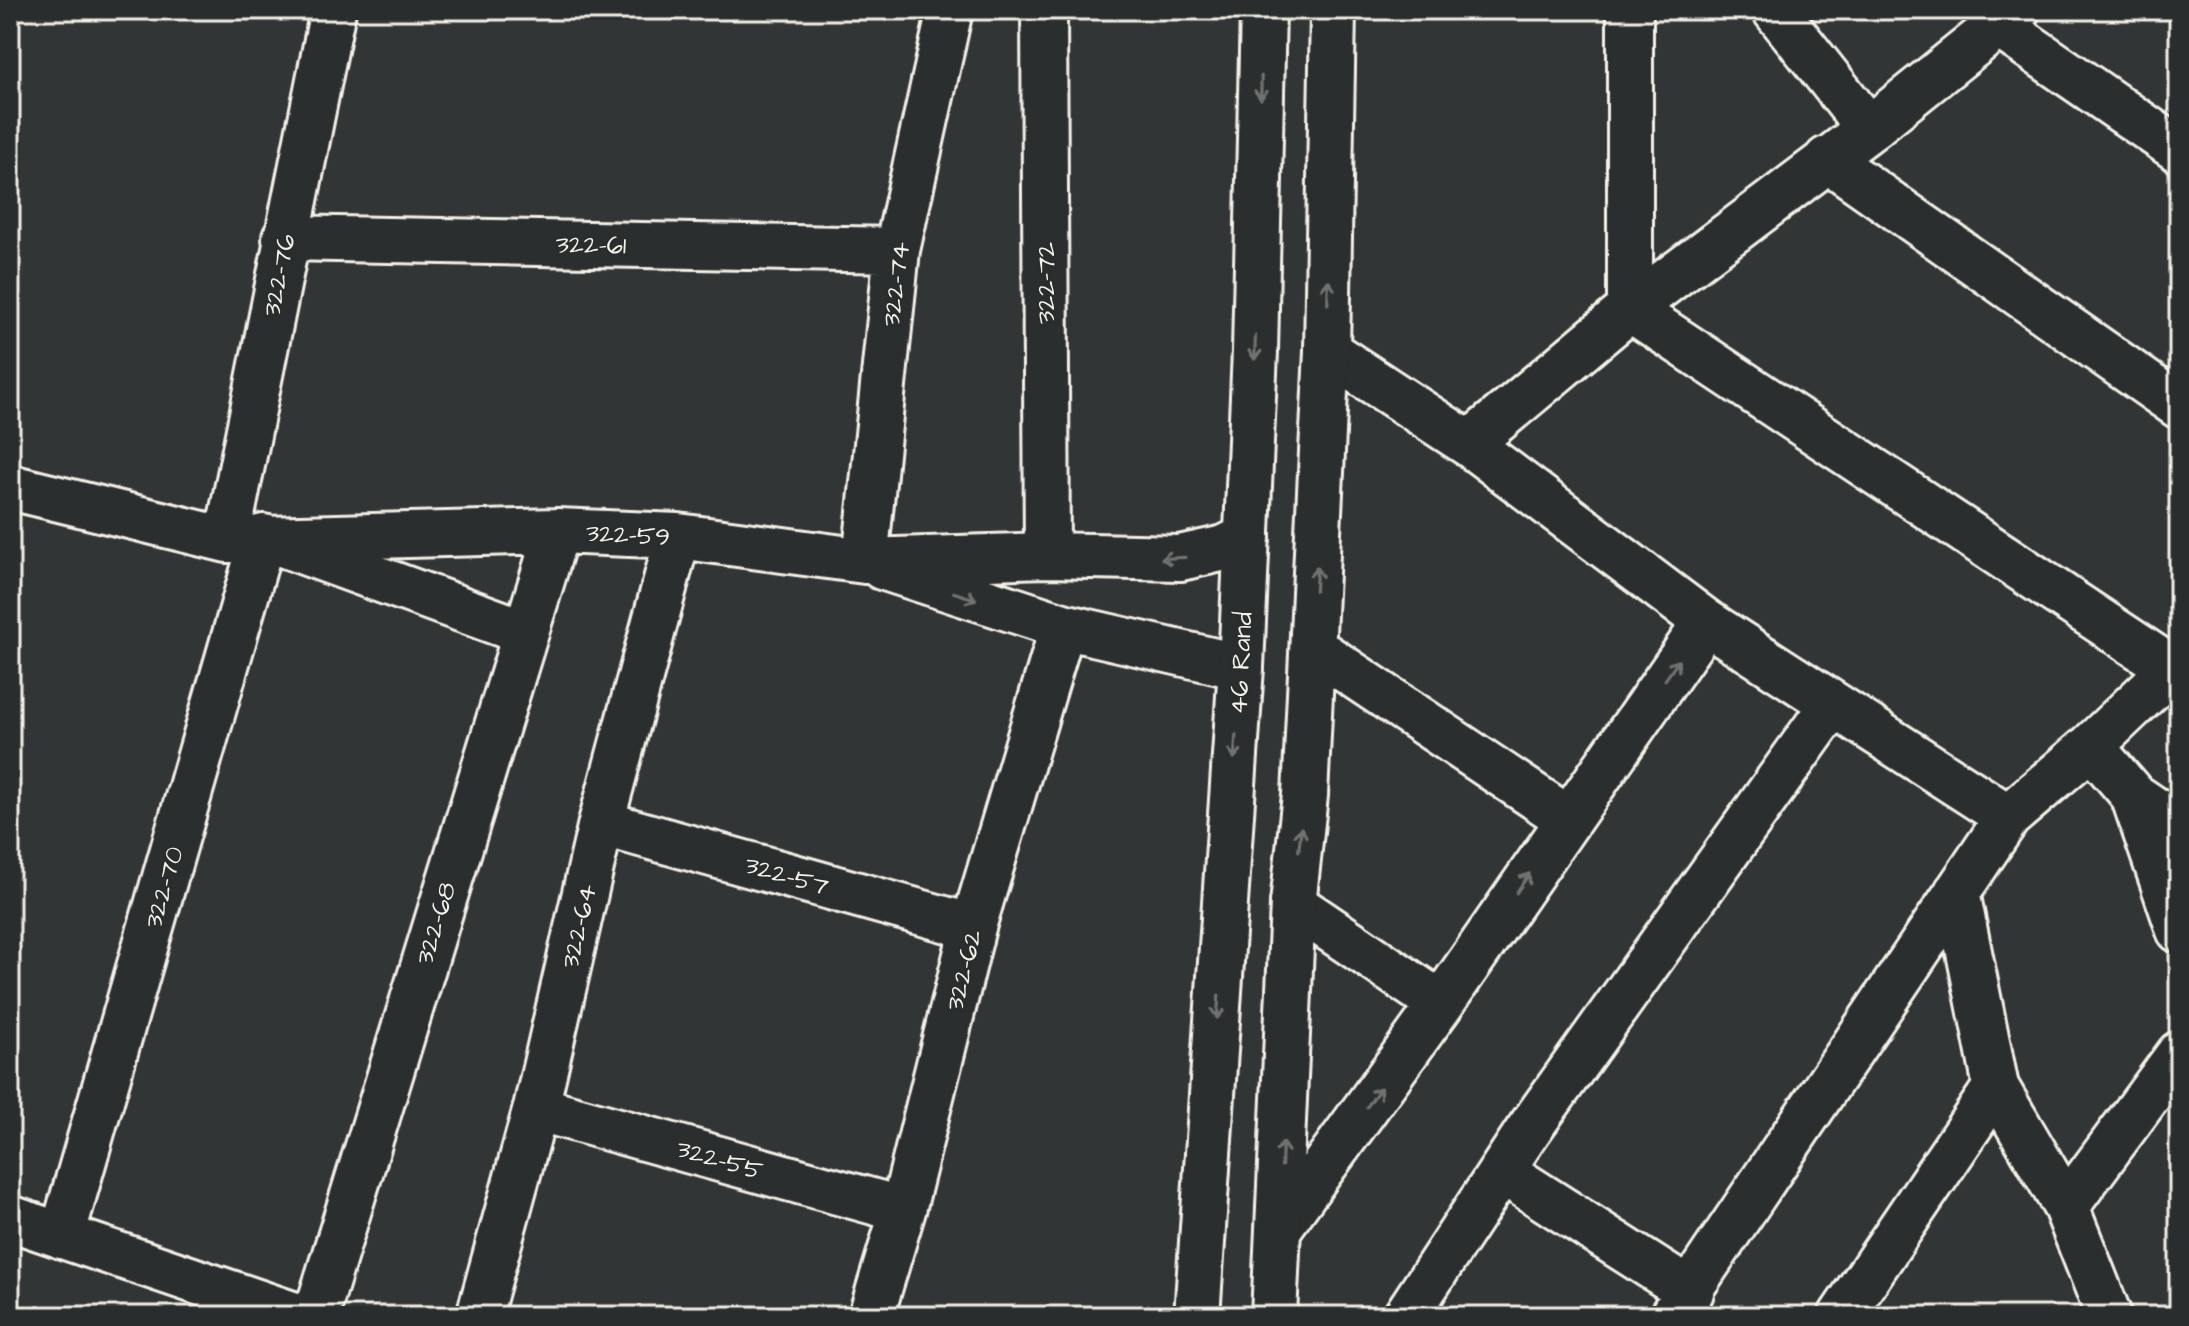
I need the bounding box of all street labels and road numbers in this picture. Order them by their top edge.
street label: 322-61 [555,226,627,264]
street label: 322-76 [253,231,305,320]
street label: 322-74 [873,240,919,328]
street label: 322-72 [1028,242,1064,324]
street label: 322-59 [585,515,671,555]
street label: 46 Rand [1220,611,1262,715]
street label: 322-70 [135,842,193,932]
street label: 322-57 [741,847,833,905]
street label: 322-68 [406,878,466,969]
street label: 322-64 [552,880,606,972]
street label: 322-62 [937,926,991,1014]
street label: 322-55 [673,1131,767,1189]

